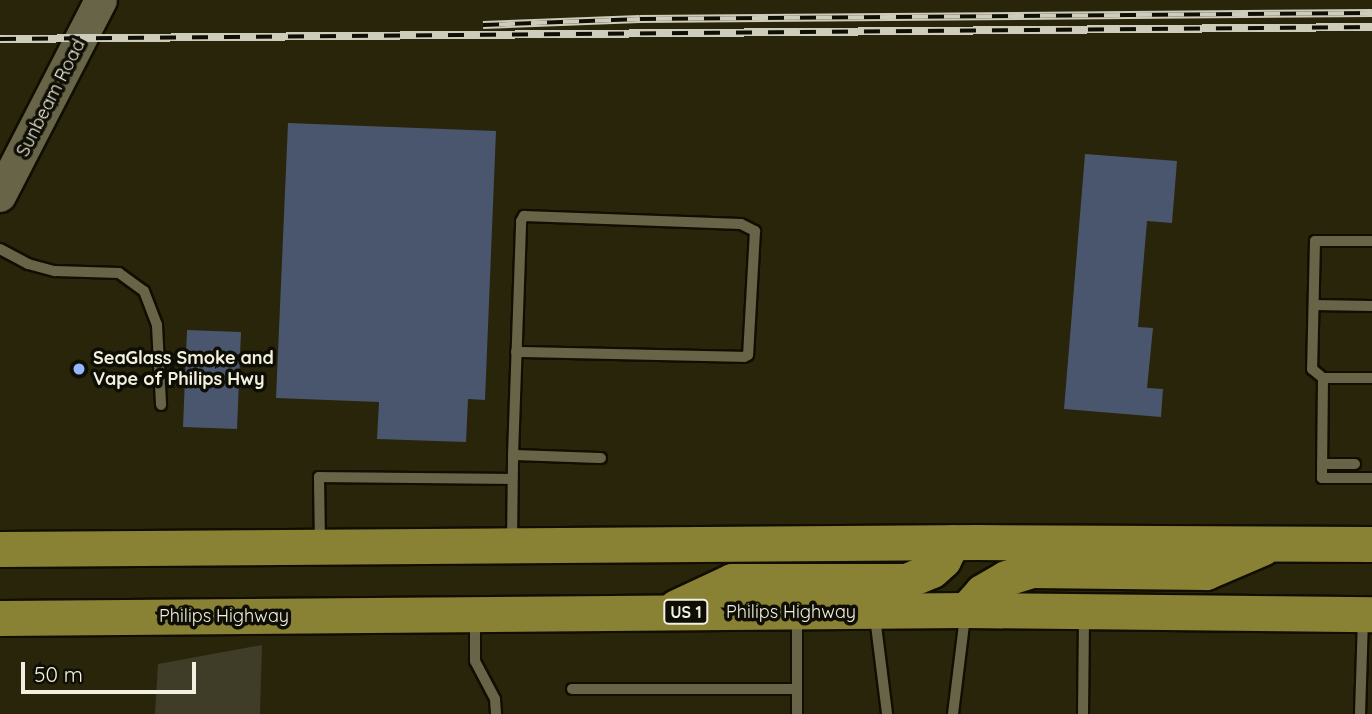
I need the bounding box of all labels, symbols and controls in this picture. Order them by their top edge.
street label: Sunbeam Road [12,36,90,160]
place label: SeaGlass Smoke and Vape of Philips Hwy [93,348,274,390]
marker: SeaGlass Smoke and Vape of Philips Hwy [71,361,87,377]
road number: US 1 [663,600,709,624]
street label: Philips Highway [726,601,856,623]
street label: Philips Highway [159,605,289,627]
scale bar [24,648,200,692]
text: 50 m [34,661,83,687]

